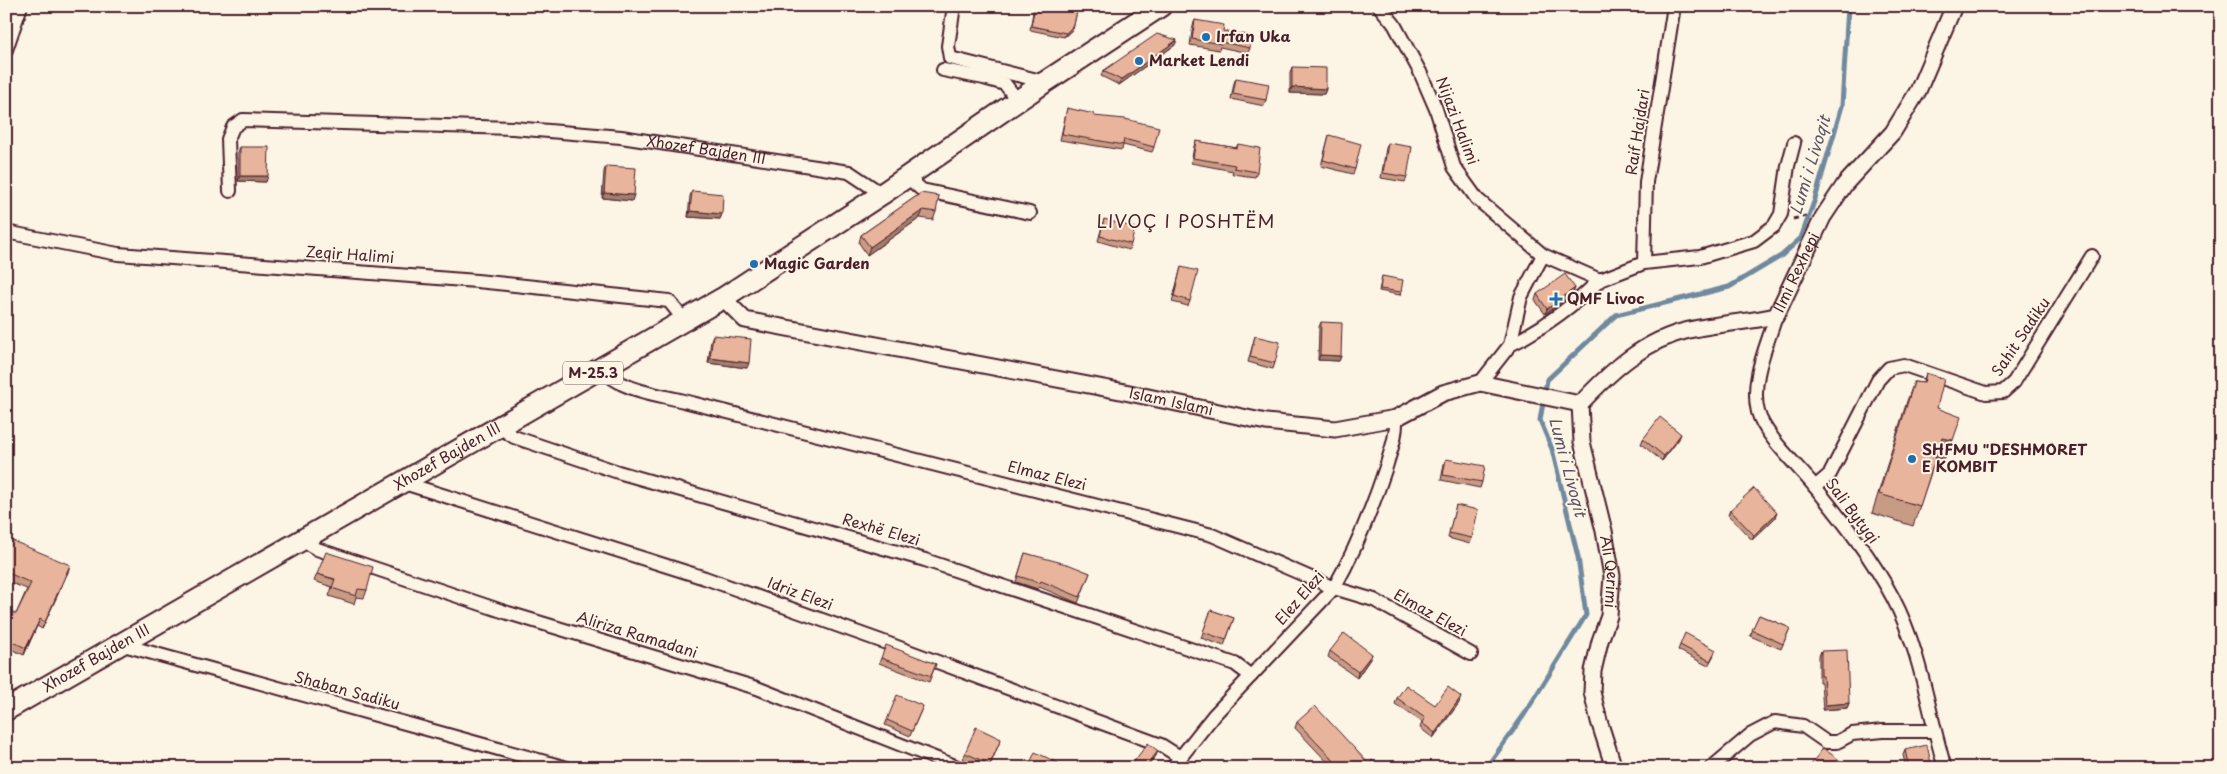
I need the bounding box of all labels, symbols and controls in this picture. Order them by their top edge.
place label: Irfan Uka [1216,24,1291,47]
marker: Irfan Uka [1200,31,1212,43]
place label: Market Lendi [1149,48,1249,71]
marker: Market Lendi [1133,55,1145,67]
street label: Nijazi Halimi [1431,73,1486,168]
street label: Raif Hajdari [1618,87,1655,176]
water label: Lumi i Livoqit [1783,110,1836,217]
street label: Xhozef Bajden III [645,128,768,169]
district label: LIVOÇ I POSHTËM [1097,207,1275,234]
street label: Ilmi Rexhepi [1766,228,1824,316]
street label: Zeqir Halimi [305,239,395,268]
place label: Magic Garden [764,251,870,274]
marker: Magic Garden [748,258,760,270]
place label: QMF Livoc [1567,286,1645,309]
marker: QMF Livoc [1549,292,1563,306]
street label: Sahit Sadiku [1985,292,2055,380]
road number: M-25.3 [563,362,623,384]
street label: Islam Islami [1127,380,1216,421]
water label: Lumi i Livoqit [1544,414,1594,521]
street label: Xhozef Bajden III [389,415,505,495]
place label: SHFMU "DESHMORET E KOMBIT [1922,437,2087,477]
marker: SHFMU "DESHMORET E KOMBIT [1906,453,1918,465]
street label: Elmaz Elezi [1006,454,1089,495]
street label: Sali Bytyqi [1821,472,1886,548]
street label: Rexhë Elezi [840,506,923,551]
street label: Ali Qerimi [1595,533,1625,609]
street label: Elez Elezi [1269,565,1329,629]
street label: Idriz Elezi [764,570,837,615]
street label: Elmaz Elezi [1390,582,1471,641]
street label: Aliriza Ramadani [574,604,701,663]
street label: Xhozef Bajden III [37,617,153,697]
street label: Shaban Sadiku [292,664,403,715]

